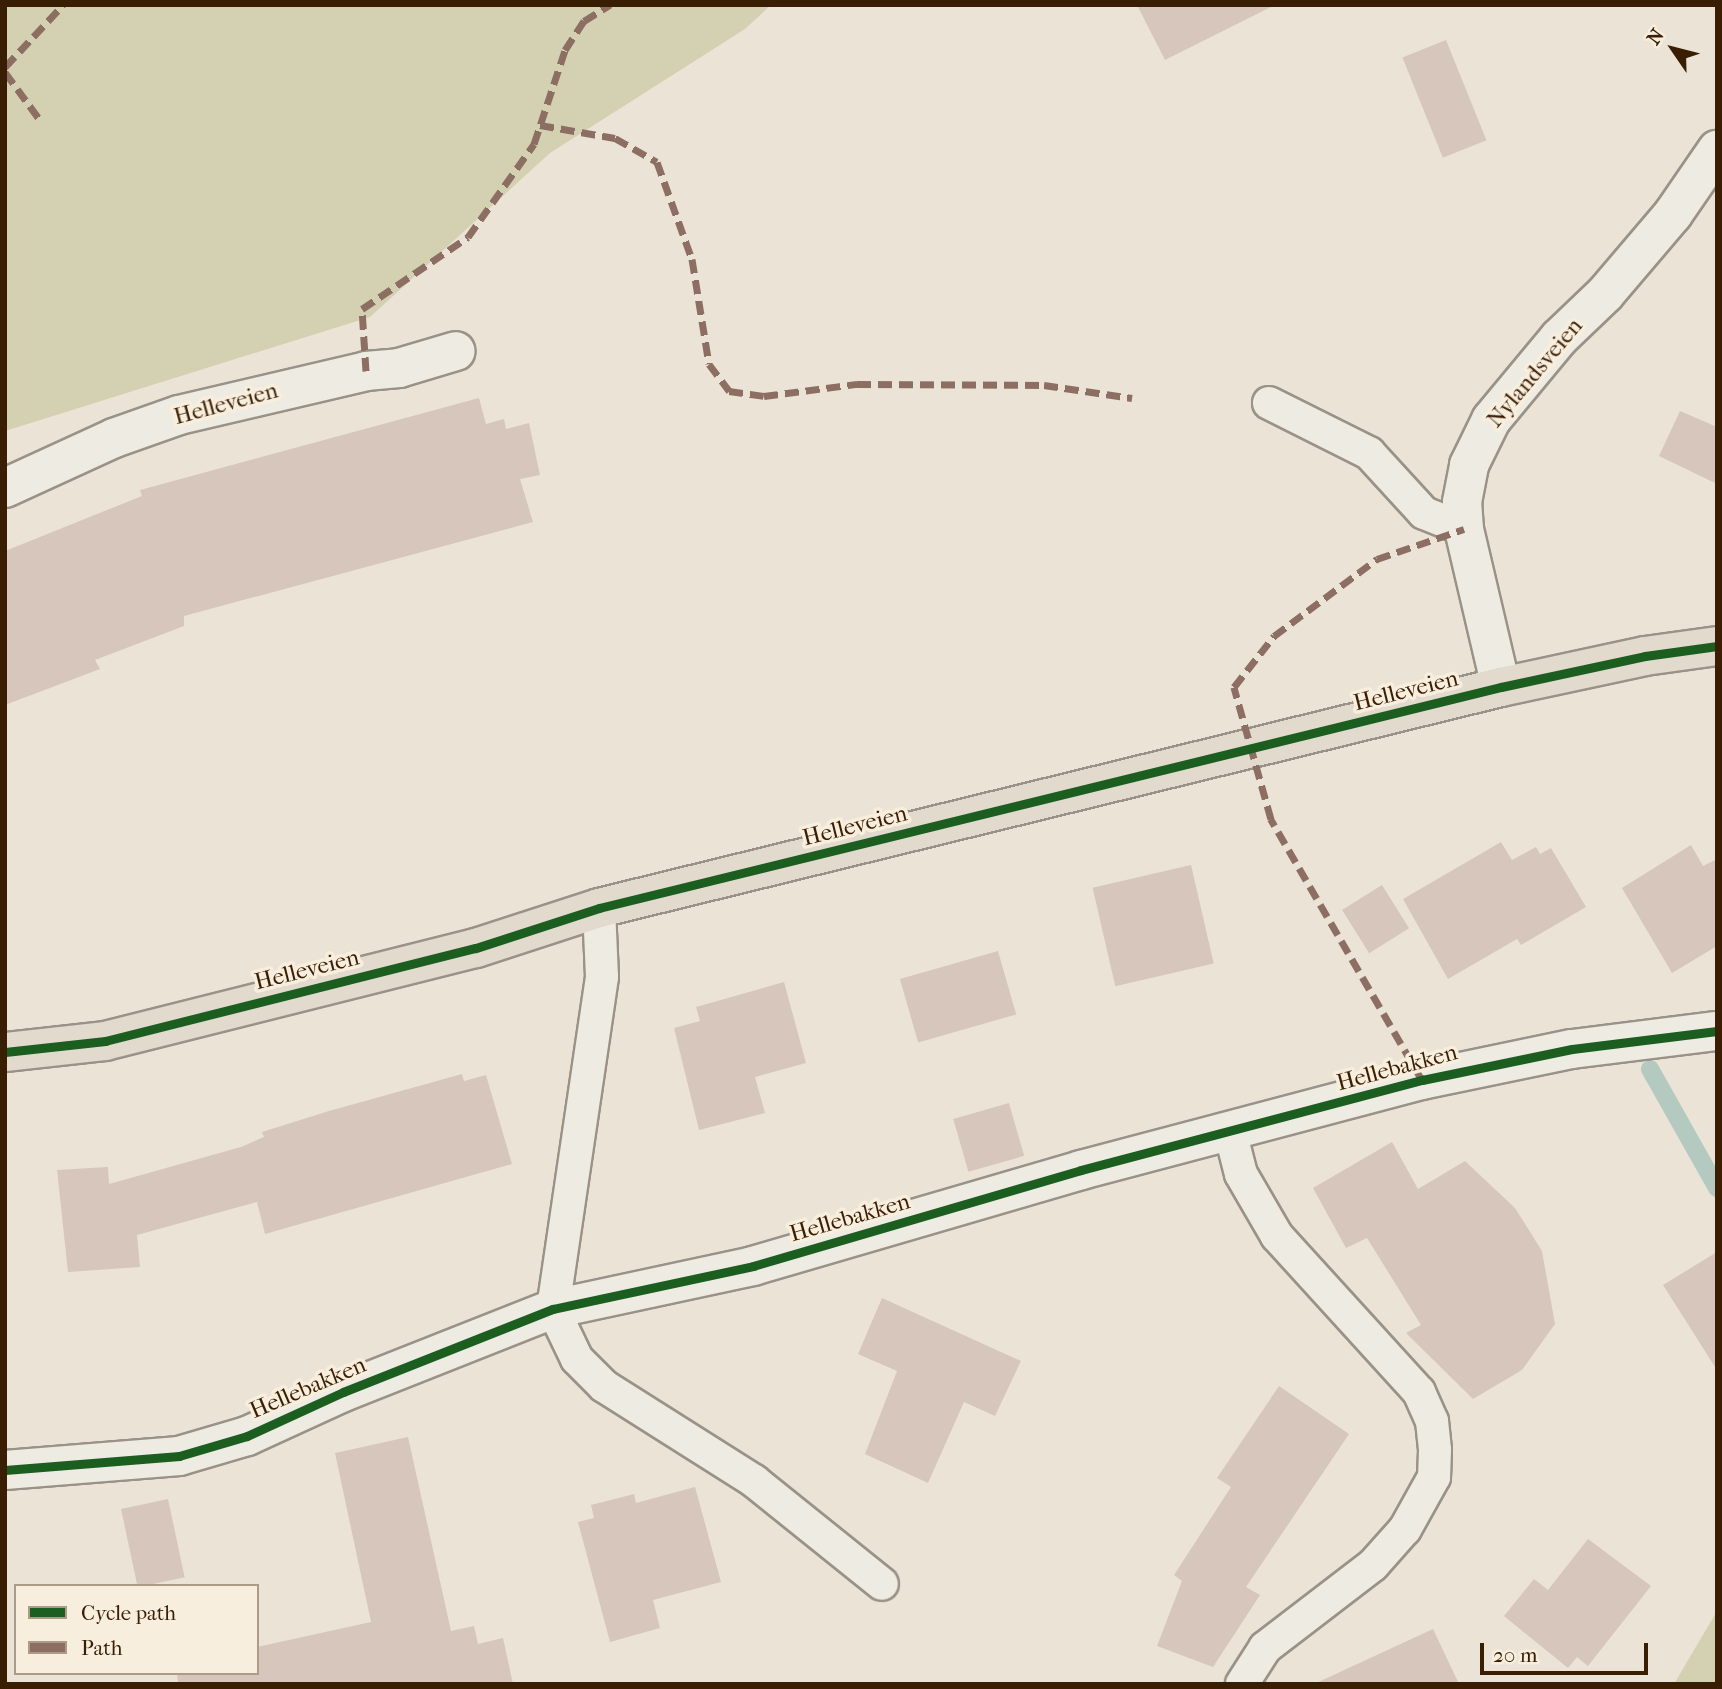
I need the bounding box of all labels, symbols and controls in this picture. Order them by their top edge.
north arrow [1638,14,1708,84]
text: N [1643,25,1669,49]
street label: Nylandsveien [1481,313,1589,433]
street label: Helleveien [171,377,281,431]
street label: Helleveien [1351,665,1461,717]
street label: Helleveien [800,800,910,852]
street label: Helleveien [252,944,362,996]
street label: Hellebakken [1334,1039,1460,1097]
street label: Hellebakken [787,1188,913,1248]
street label: Hellebakken [246,1351,370,1425]
legend [14,1584,259,1675]
text: Cycle path [81,1601,176,1625]
scale bar [1484,1630,1652,1674]
text: Path [81,1636,122,1660]
text: 20 m [1493,1643,1537,1667]

